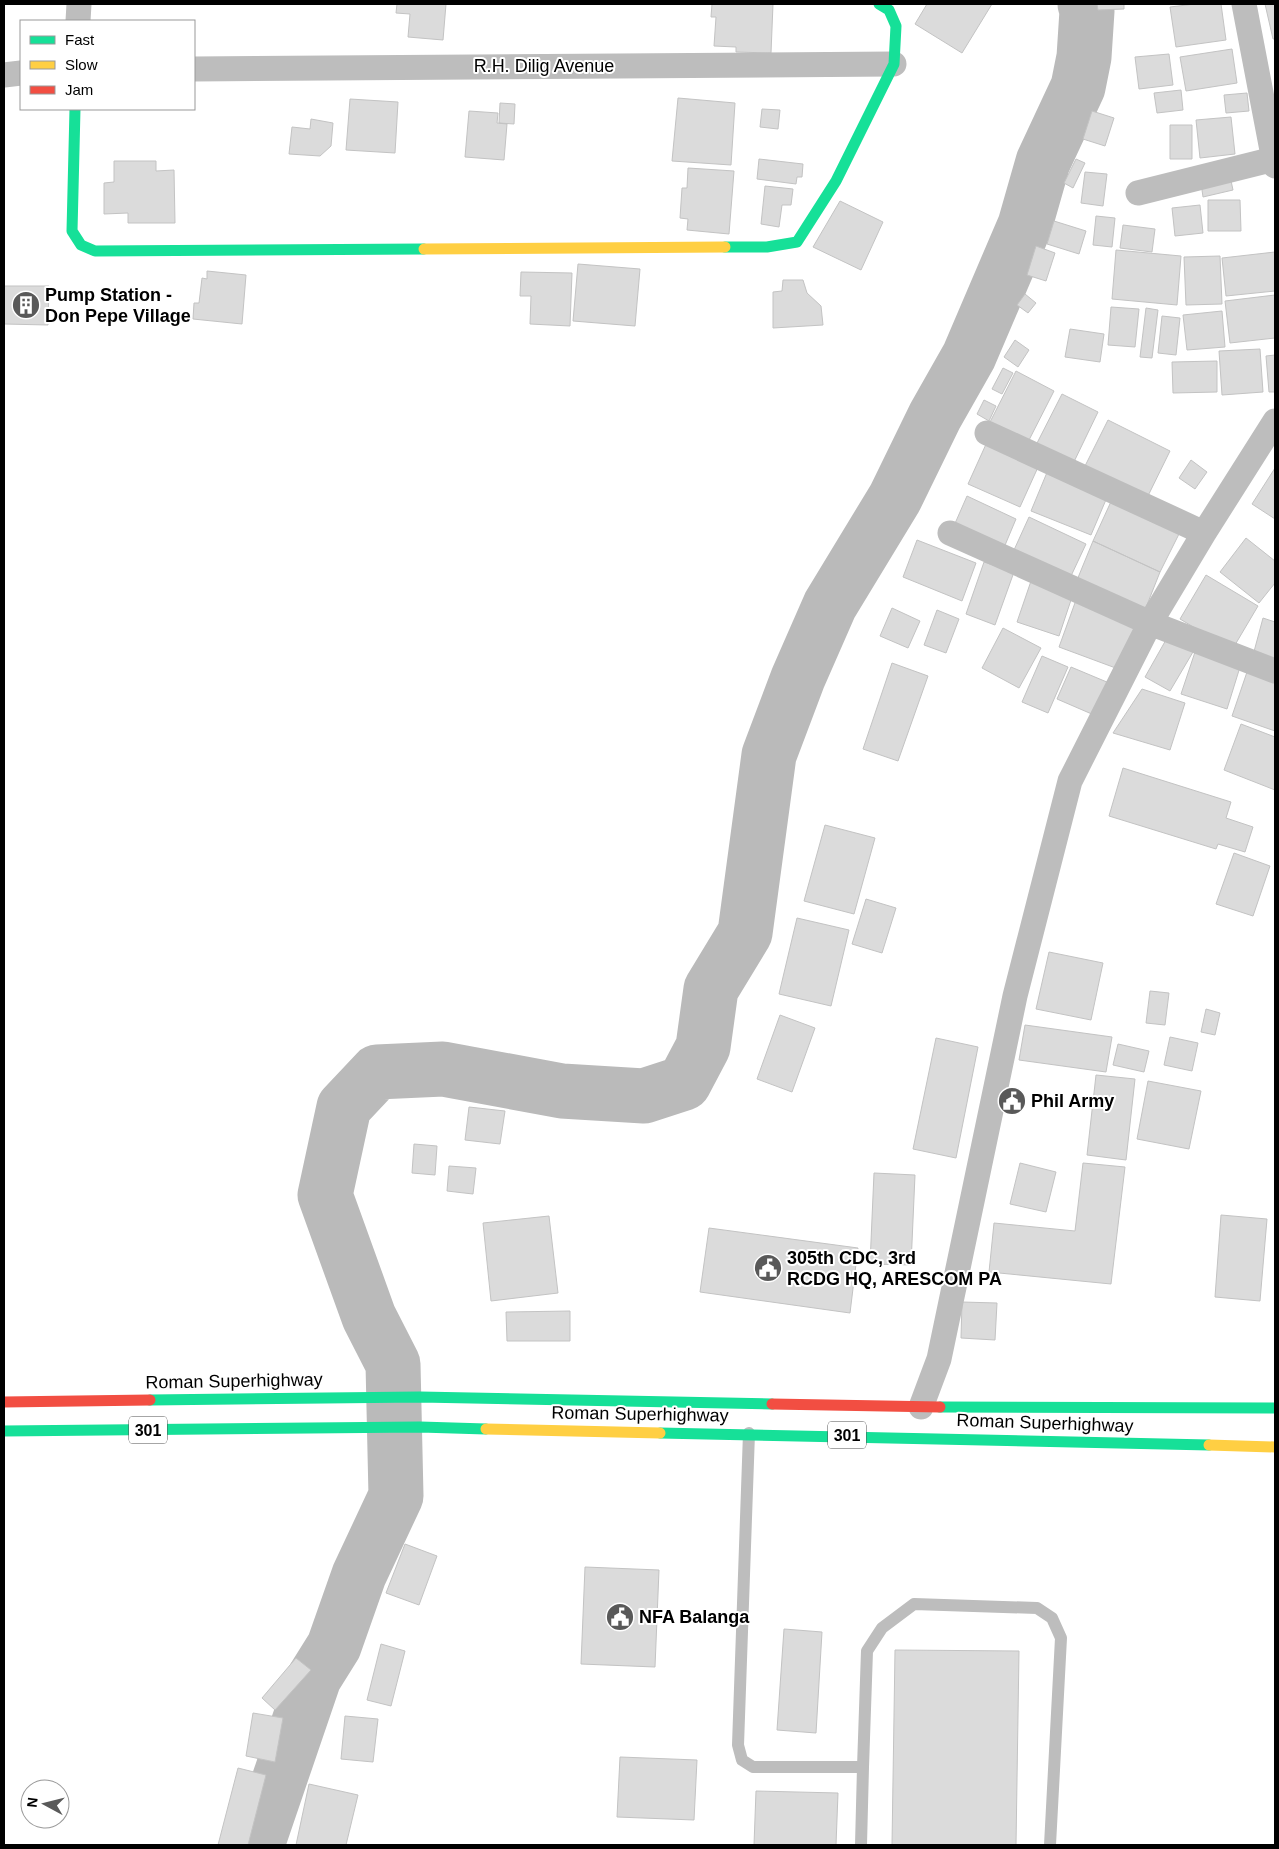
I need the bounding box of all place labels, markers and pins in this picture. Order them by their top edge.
place label: Pump Station - Don Pepe Village [45,285,191,326]
building icon: Pump Station - Don Pepe Village [11,290,41,320]
public building icon: Phil Army [997,1086,1027,1116]
place label: Phil Army [1031,1091,1114,1111]
place label: 305th CDC, 3rd RCDG HQ, ARESCOM PA [787,1248,1002,1289]
public building icon: 305th CDC, 3rd RCDG HQ, ARESCOM PA [753,1253,783,1283]
public building icon: NFA Balanga [605,1602,635,1632]
place label: NFA Balanga [639,1607,750,1627]

